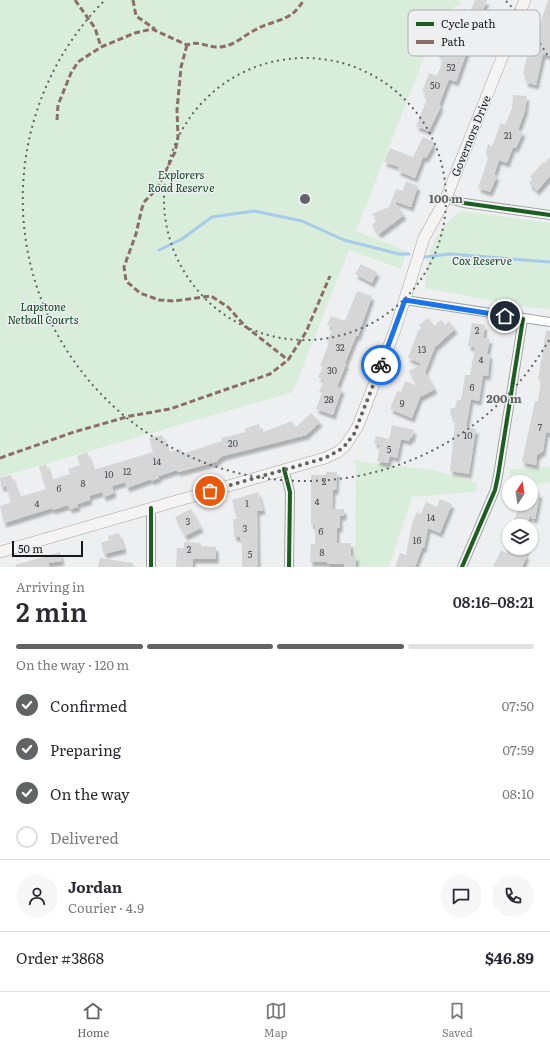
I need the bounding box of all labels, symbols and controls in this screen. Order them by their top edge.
legend [408,10,540,56]
text: Cycle path [441,15,496,31]
text: Path [441,33,465,49]
house number: 52 [446,60,456,74]
house number: 50 [430,78,440,92]
street label: Governors Drive [446,92,494,179]
house number: 21 [504,128,512,142]
park label: Explorers Road Reserve [148,166,214,195]
text: 100 m [429,189,463,207]
centre of rings [298,192,312,206]
park label: Cox Reserve [452,252,512,268]
park label: Lapstone Netball Courts [7,298,79,327]
pin [488,299,522,333]
icon: home [494,305,516,327]
house number: 2 [475,323,480,337]
house number: 32 [335,340,345,354]
house number: 13 [418,342,426,356]
courier [361,345,401,385]
house number: 4 [479,352,484,366]
icon: bike [370,354,392,376]
house number: 30 [327,363,337,377]
house number: 6 [470,380,475,394]
text: 200 m [486,389,522,407]
house number: 28 [324,392,334,406]
house number: 9 [400,396,405,410]
house number: 7 [538,420,543,434]
house number: 10 [464,428,472,442]
house number: 20 [228,436,238,450]
house number: 5 [387,442,392,456]
house number: 14 [153,454,161,468]
house number: 12 [123,464,132,478]
house number: 10 [105,467,113,481]
pin [193,474,227,508]
house number: 2 [322,474,327,488]
north arrow [502,475,538,511]
map controls [502,475,538,555]
house number: 8 [81,476,86,490]
icon: bag [199,480,221,502]
house number: 6 [57,481,62,495]
house number: 4 [315,494,320,508]
house number: 4 [35,496,40,510]
house number: 1 [245,496,249,510]
house number: 14 [427,510,435,524]
house number: 3 [186,514,191,528]
button: layers [502,519,538,555]
house number: 3 [243,521,248,535]
house number: 6 [319,524,324,538]
house number: 16 [413,533,421,547]
scale bar [12,539,83,558]
text: 50 m [18,540,43,556]
house number: 2 [187,542,192,556]
house number: 8 [320,545,325,559]
house number: 5 [248,547,253,561]
text: Arriving in [16,577,85,596]
text: 08:16–08:21 [453,590,534,613]
text: 2 min [16,591,87,630]
text: On the way · 120 m [16,655,129,674]
icon: check [16,694,38,716]
text: Confirmed [50,694,127,717]
text: 07:50 [502,696,534,715]
icon: check [16,738,38,760]
text: Preparing [50,738,121,761]
text: 07:59 [502,740,534,759]
icon: check [16,782,38,804]
text: On the way [50,782,130,805]
text: 08:10 [502,784,534,803]
text: Delivered [50,826,119,849]
button: person [16,875,58,917]
text: Jordan [68,875,122,898]
button: chat [440,875,482,917]
button: phone [492,875,534,917]
text: Courier · 4.9 [68,898,144,917]
text: Order #3868 [16,946,104,969]
text: $46.89 [485,946,534,969]
tab: Home [77,1000,109,1040]
tab: Map [264,1000,287,1040]
tab: Saved [442,1000,473,1040]

